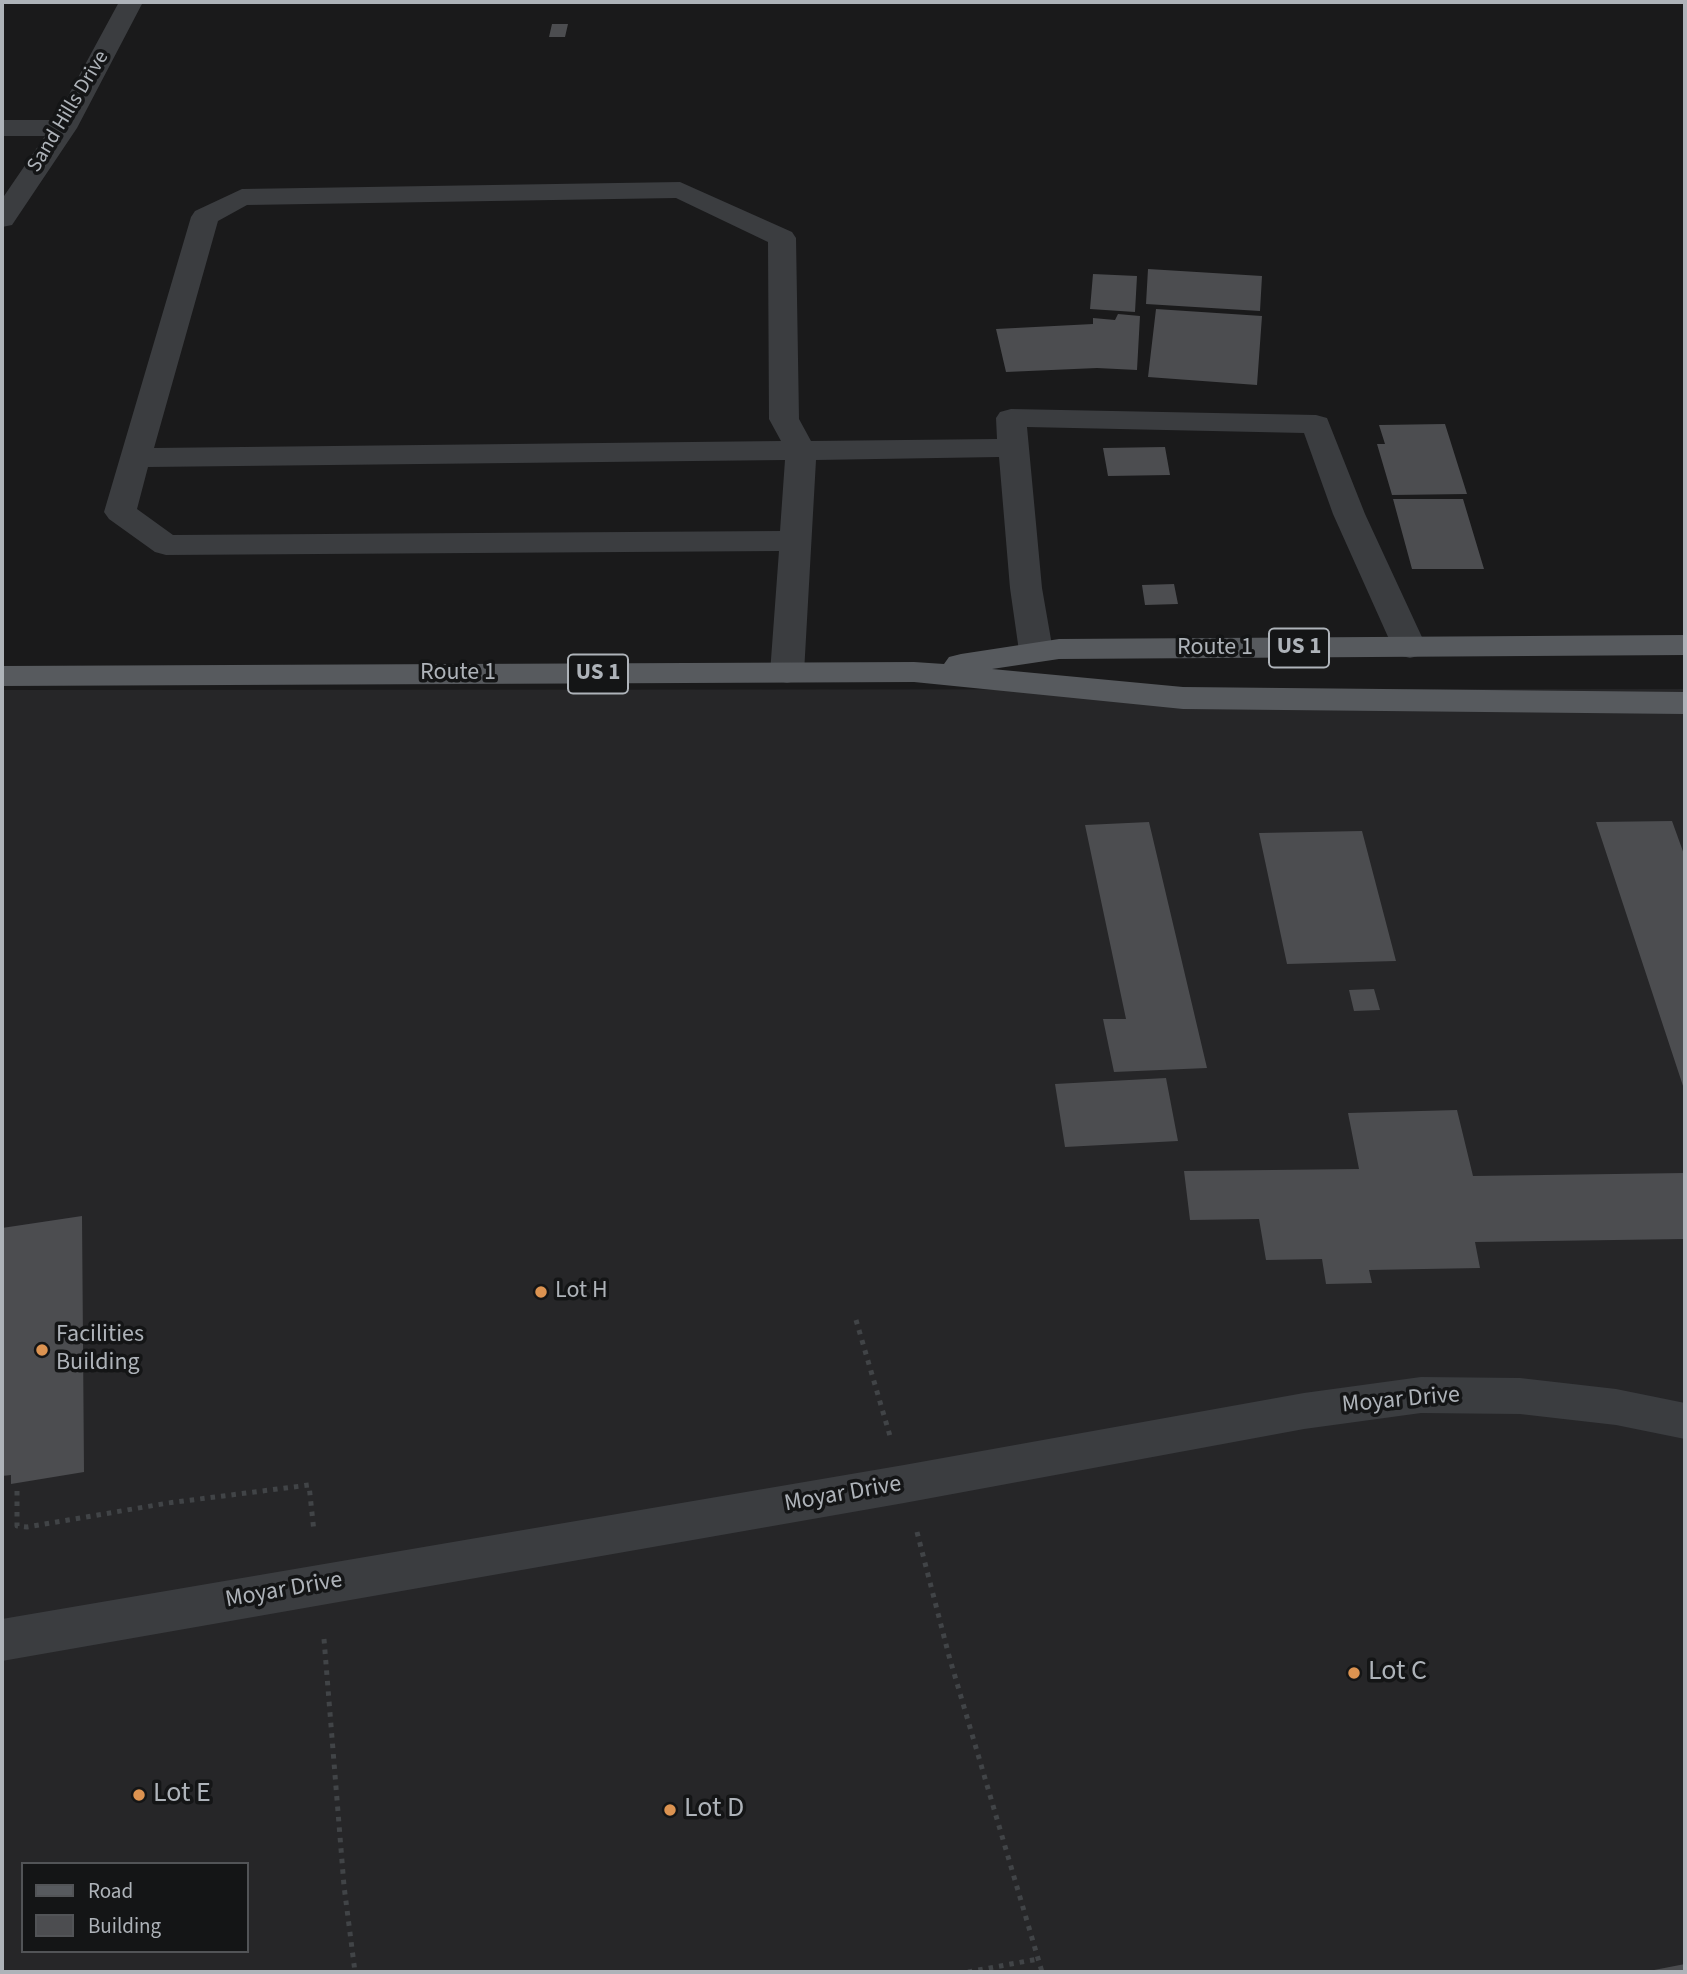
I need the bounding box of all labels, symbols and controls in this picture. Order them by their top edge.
street label: Sand Hills Drive [23,47,115,177]
road number: US 1 [1269,628,1329,668]
street label: Route 1 [1177,635,1253,663]
road number: US 1 [568,654,628,694]
street label: Route 1 [420,660,496,688]
place label: Lot H [555,1278,608,1306]
marker: Lot H [533,1284,549,1300]
place label: Facilities Building [56,1322,144,1378]
marker: Facilities Building [34,1342,50,1358]
street label: Moyar Drive [1341,1381,1461,1421]
street label: Moyar Drive [782,1471,904,1519]
street label: Moyar Drive [223,1567,345,1615]
place label: Lot C [1368,1656,1427,1690]
marker: Lot C [1346,1665,1362,1681]
place label: Lot E [153,1778,211,1812]
marker: Lot E [131,1787,147,1803]
place label: Lot D [684,1793,744,1827]
marker: Lot D [662,1802,678,1818]
legend [21,1862,248,1953]
text: Road [88,1876,133,1906]
text: Building [88,1911,161,1941]

